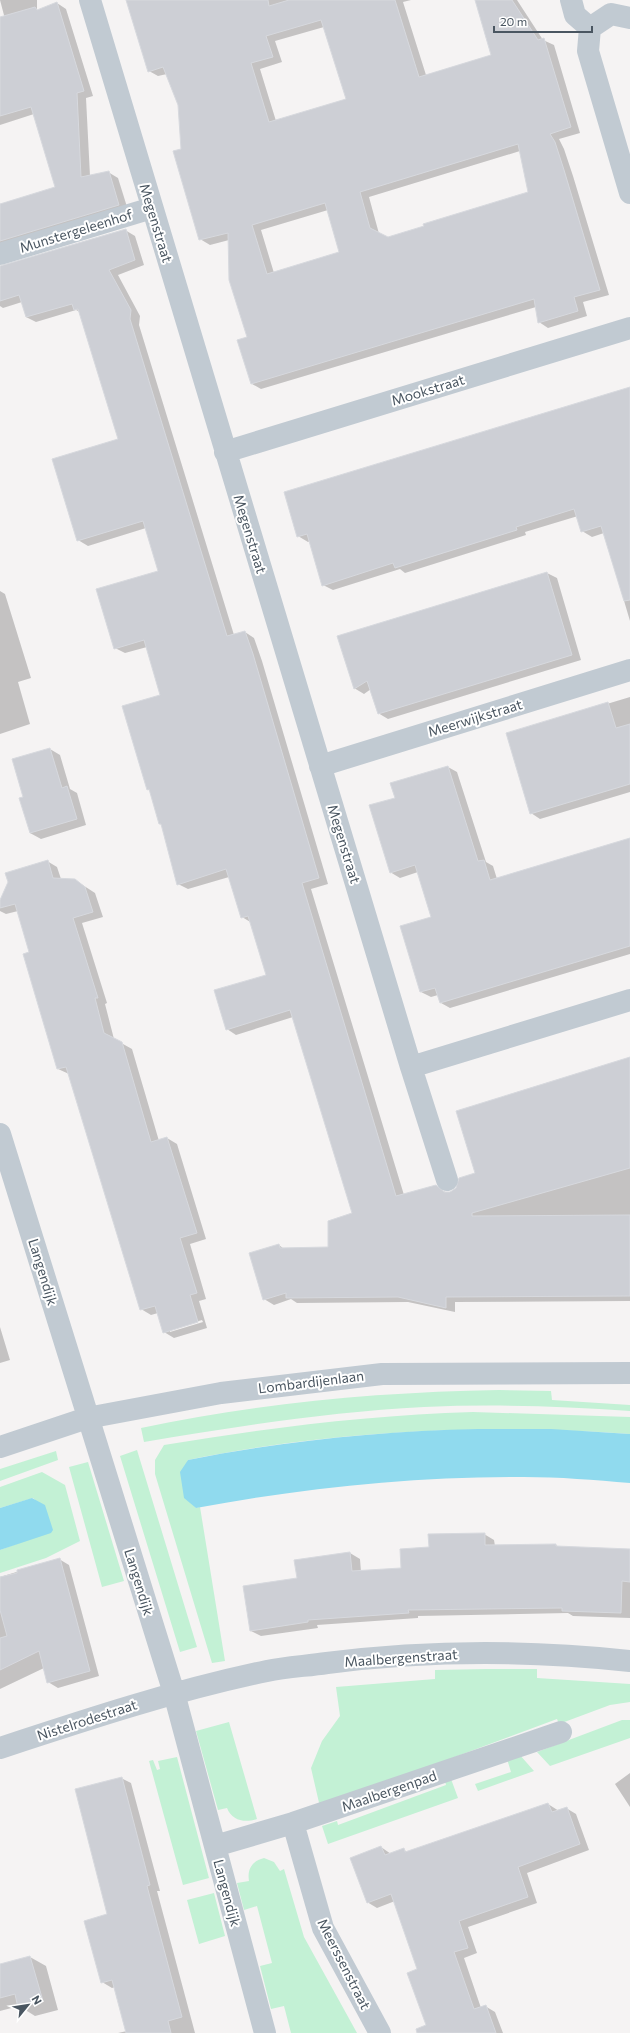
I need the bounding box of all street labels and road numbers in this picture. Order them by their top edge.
street label: Megenstraat [136,181,177,265]
street label: Munstergeleenhof [17,205,135,256]
street label: Mookstraat [389,370,467,409]
street label: Megenstraat [230,492,271,576]
street label: Meerwijkstraat [426,695,524,740]
street label: Megenstraat [324,802,365,886]
street label: Langendijk [25,1236,62,1308]
street label: Lombardijenlaan [257,1367,365,1396]
street label: Langendijk [121,1546,158,1618]
street label: Maalbergenstraat [344,1645,458,1670]
street label: Nistelrodestraat [35,1695,139,1744]
street label: Maalbergenpad [339,1766,439,1815]
street label: Langendijk [210,1857,245,1929]
street label: Meerssenstraat [314,1916,375,2012]

